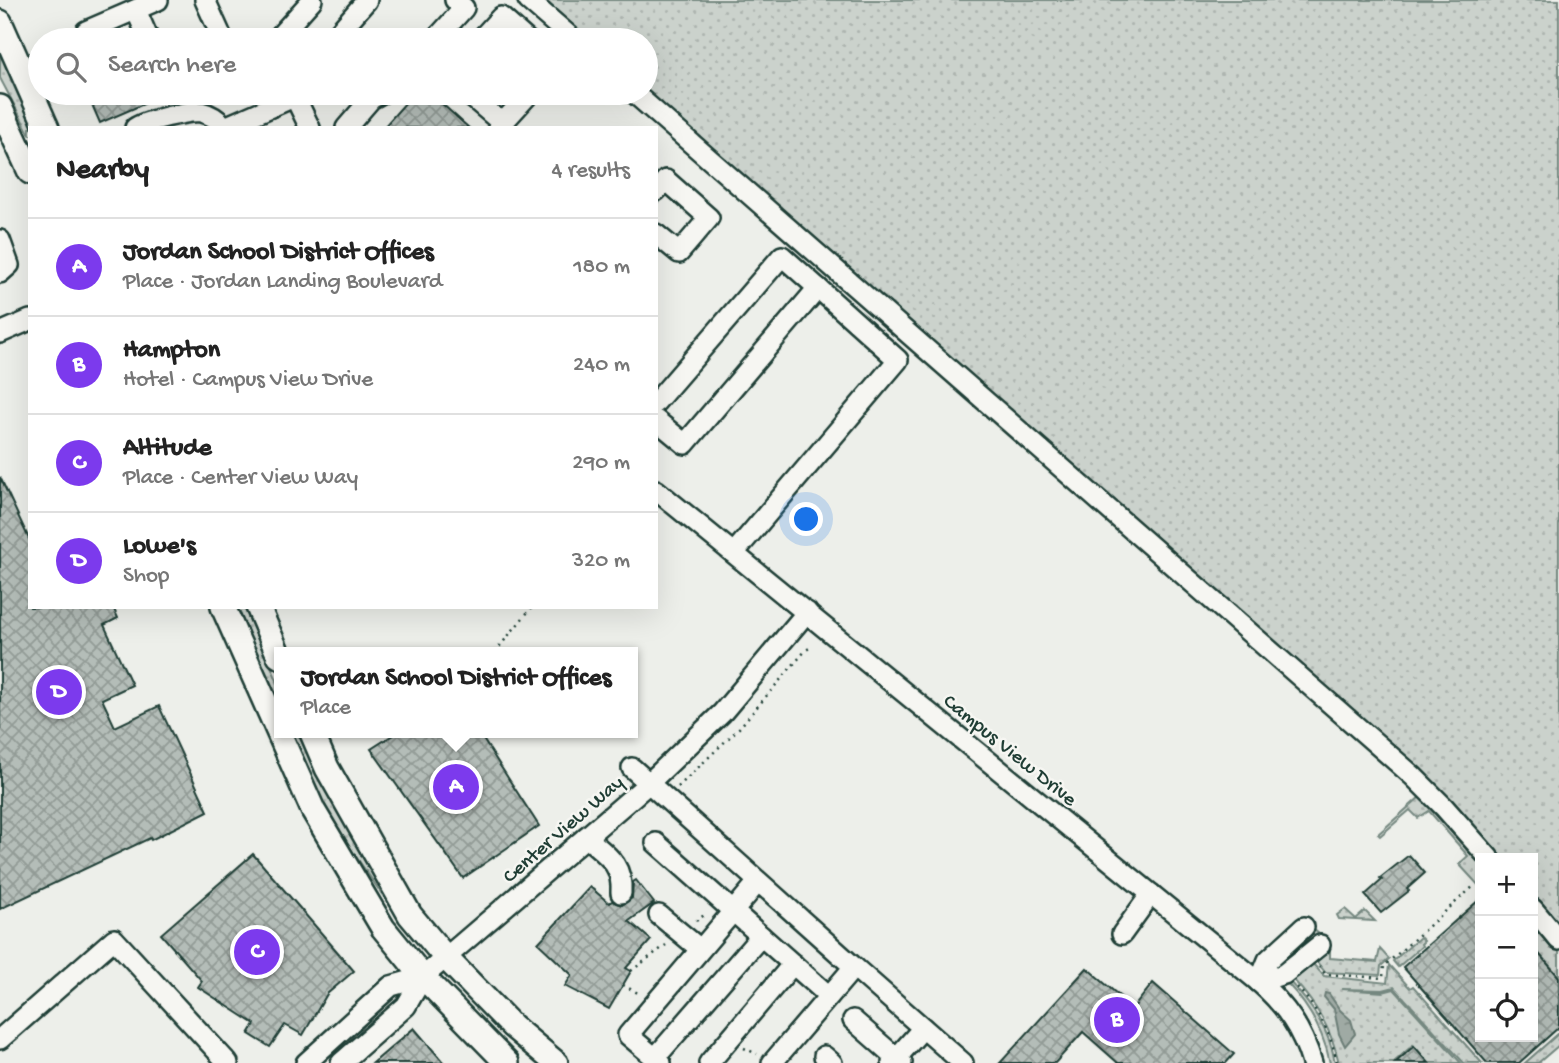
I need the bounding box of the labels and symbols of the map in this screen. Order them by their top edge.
your location [789,502,823,536]
pin: D [36,666,82,718]
street label: Campus View Drive [937,690,1082,814]
pin: A [433,761,479,813]
street label: Center View Way [499,771,630,890]
pin: C [234,926,280,978]
pin: B [1094,994,1140,1046]

